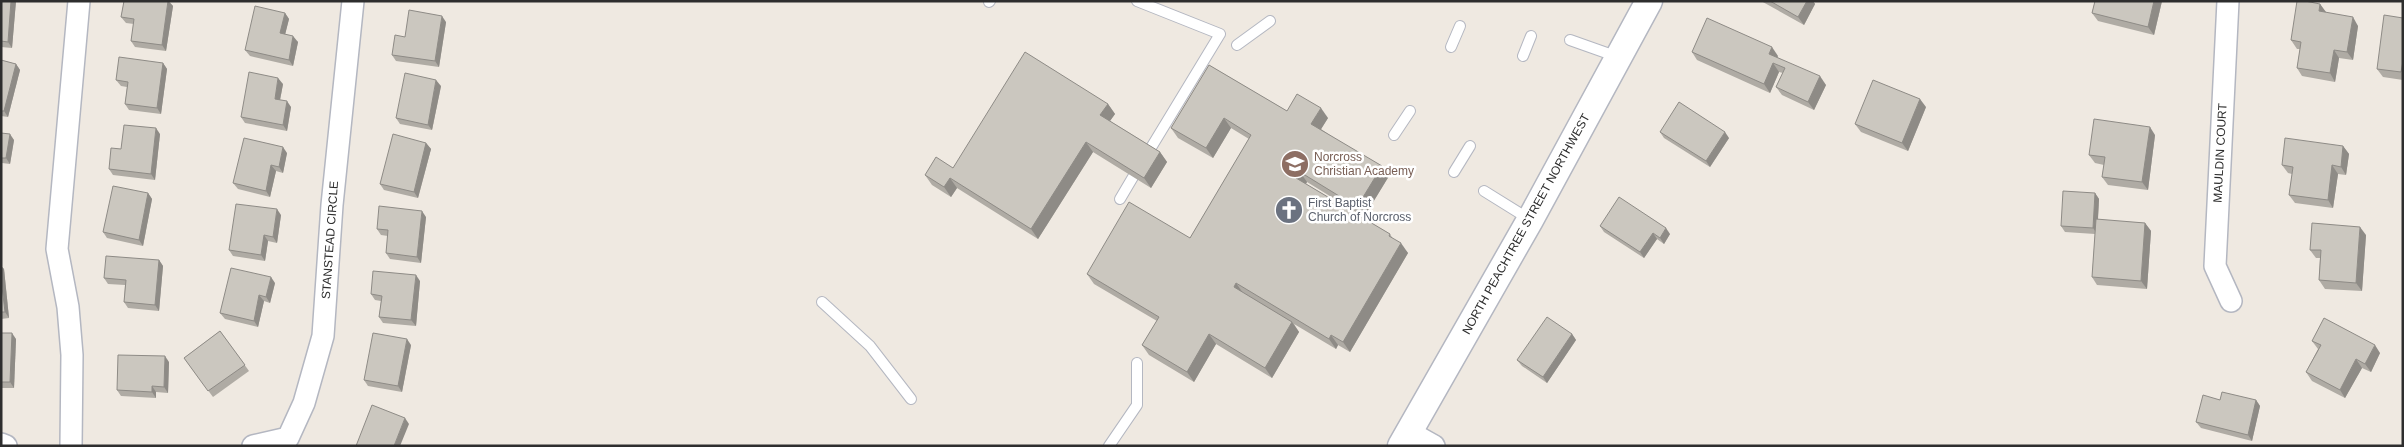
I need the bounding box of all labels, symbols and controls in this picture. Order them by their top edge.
street label: MAULDIN COURT [2210,102,2230,203]
street label: NORTH PEACHTREE STREET NORTHWEST [1459,111,1593,337]
school or university icon: Norcross Christian Academy [1280,149,1310,179]
place label: Norcross Christian Academy [1314,150,1414,178]
street label: STANSTEAD CIRCLE [319,180,341,300]
church icon: First Baptist Church of Norcross [1274,195,1304,225]
place label: First Baptist Church of Norcross [1308,196,1411,224]

